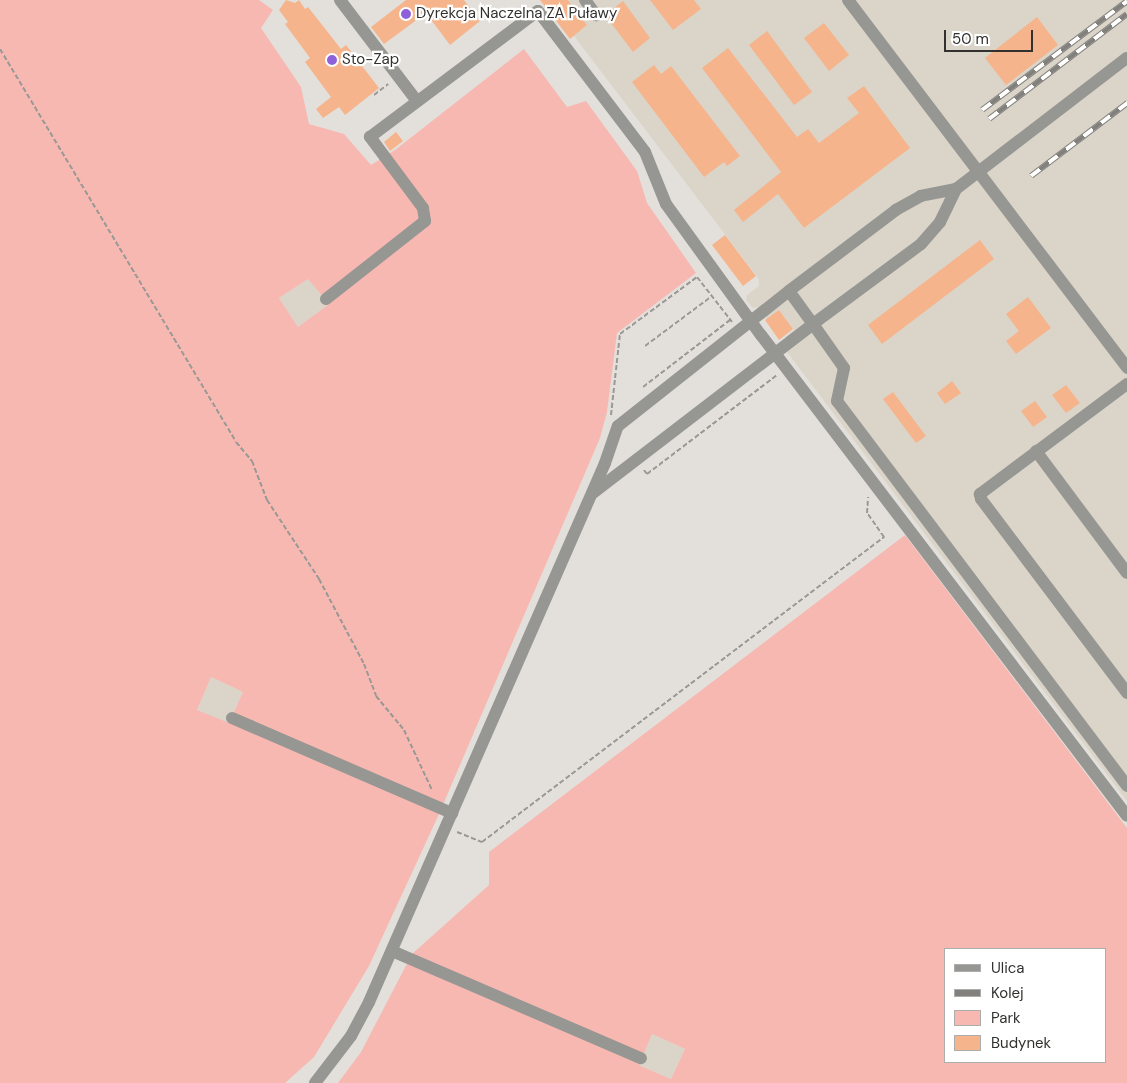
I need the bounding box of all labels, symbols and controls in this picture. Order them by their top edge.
place label: Dyrekcja Naczelna ZA Puławy [416,5,617,23]
marker: Dyrekcja Naczelna ZA Puławy [400,8,412,20]
scale bar [947,20,1036,52]
text: 50 m [952,29,989,49]
place label: Sto-Zap [342,51,399,69]
marker: Sto-Zap [326,54,338,66]
legend [944,948,1107,1063]
text: Ulica [991,958,1025,978]
text: Kolej [991,983,1024,1003]
text: Park [991,1008,1021,1028]
text: Budynek [991,1033,1051,1053]

